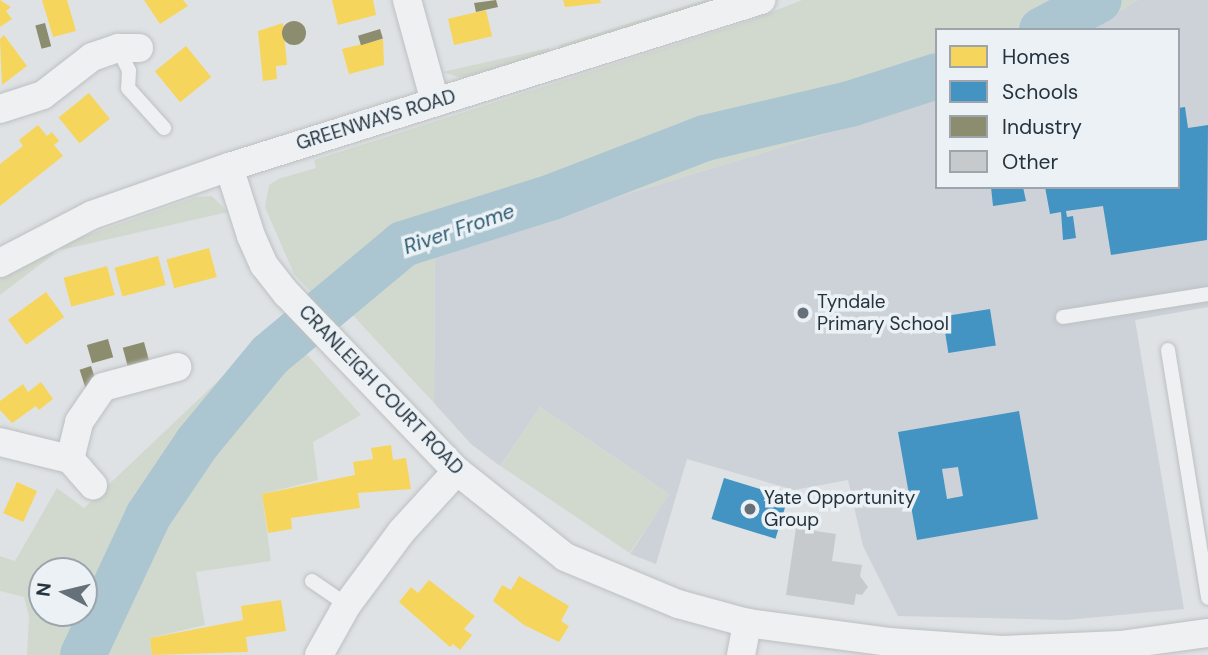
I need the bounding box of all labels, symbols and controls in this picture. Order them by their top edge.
legend [935,28,1180,189]
text: Homes [1002,43,1070,71]
text: Schools [1002,78,1078,106]
street label: GREENWAYS ROAD [293,85,459,155]
text: Industry [1002,113,1082,141]
text: Other [1002,148,1058,176]
water label: River Frome [400,198,518,260]
place label: Tyndale Primary School [817,291,949,335]
street label: CRANLEIGH COURT ROAD [294,301,468,479]
marker: Tyndale Primary School [795,305,811,321]
place label: Yate Opportunity Group [764,487,915,531]
marker: Yate Opportunity Group [742,501,758,517]
north arrow [28,557,98,627]
text: N [30,581,57,598]

